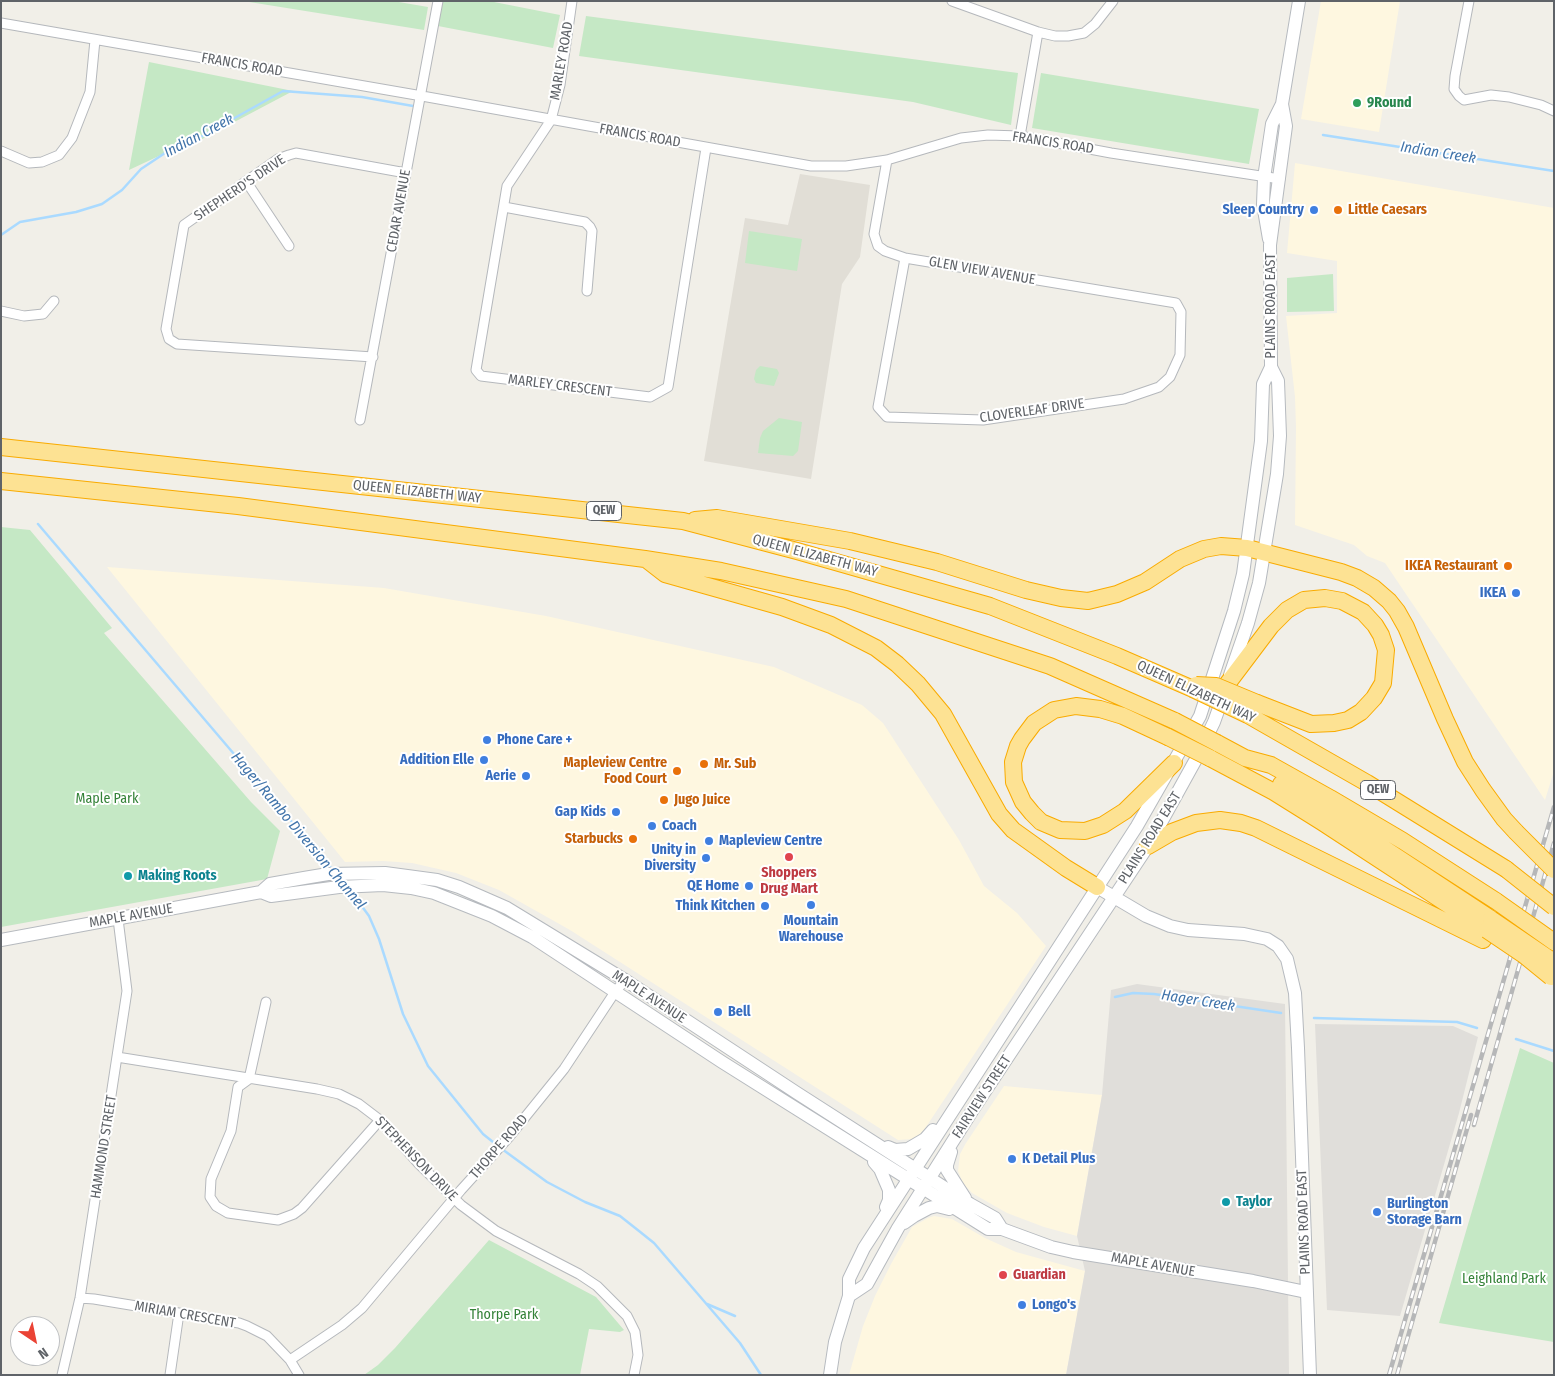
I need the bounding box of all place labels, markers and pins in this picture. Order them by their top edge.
place label: 9Round [1367,95,1412,111]
marker: 9Round [1351,97,1363,109]
place label: Sleep Country [1222,202,1304,218]
place label: Little Caesars [1348,202,1427,218]
marker: Sleep Country [1308,204,1320,216]
marker: Little Caesars [1332,204,1344,216]
place label: IKEA Restaurant [1405,558,1498,574]
marker: IKEA Restaurant [1502,560,1514,572]
place label: IKEA [1480,585,1506,601]
marker: IKEA [1510,587,1522,599]
place label: Phone Care + [497,732,572,748]
marker: Phone Care + [481,734,493,746]
place label: Addition Elle [400,752,474,768]
marker: Addition Elle [478,754,490,766]
place label: Mapleview Centre Food Court [564,755,667,788]
place label: Mr. Sub [714,756,756,772]
marker: Mr. Sub [698,758,710,770]
marker: Mapleview Centre Food Court [671,765,683,777]
place label: Aerie [485,768,516,784]
marker: Aerie [520,770,532,782]
place label: Jugo Juice [674,792,730,808]
marker: Jugo Juice [658,794,670,806]
place label: Gap Kids [555,804,606,820]
marker: Gap Kids [610,806,622,818]
place label: Coach [662,818,697,834]
marker: Coach [646,820,658,832]
place label: Starbucks [565,831,623,847]
marker: Starbucks [627,833,639,845]
place label: Mapleview Centre [719,833,822,849]
marker: Mapleview Centre [703,835,715,847]
place label: Unity in Diversity [644,842,696,874]
marker: Shoppers Drug Mart [783,851,795,863]
marker: Unity in Diversity [700,852,712,864]
place label: Shoppers Drug Mart [760,865,818,898]
place label: Making Roots [138,868,217,884]
marker: Making Roots [122,870,134,882]
place label: QE Home [687,878,739,894]
marker: QE Home [743,880,755,892]
place label: Think Kitchen [675,898,755,914]
marker: Mountain Warehouse [805,899,817,911]
marker: Think Kitchen [759,900,771,912]
place label: Mountain Warehouse [779,913,843,946]
place label: Bell [728,1004,751,1020]
marker: Bell [712,1006,724,1018]
place label: K Detail Plus [1022,1151,1095,1167]
marker: K Detail Plus [1006,1153,1018,1165]
place label: Taylor [1236,1194,1272,1210]
marker: Taylor [1220,1196,1232,1208]
place label: Burlington Storage Barn [1387,1196,1462,1228]
marker: Burlington Storage Barn [1371,1206,1383,1218]
place label: Guardian [1013,1267,1066,1283]
marker: Guardian [997,1269,1009,1281]
place label: Longo's [1032,1297,1076,1313]
marker: Longo's [1016,1299,1028,1311]

